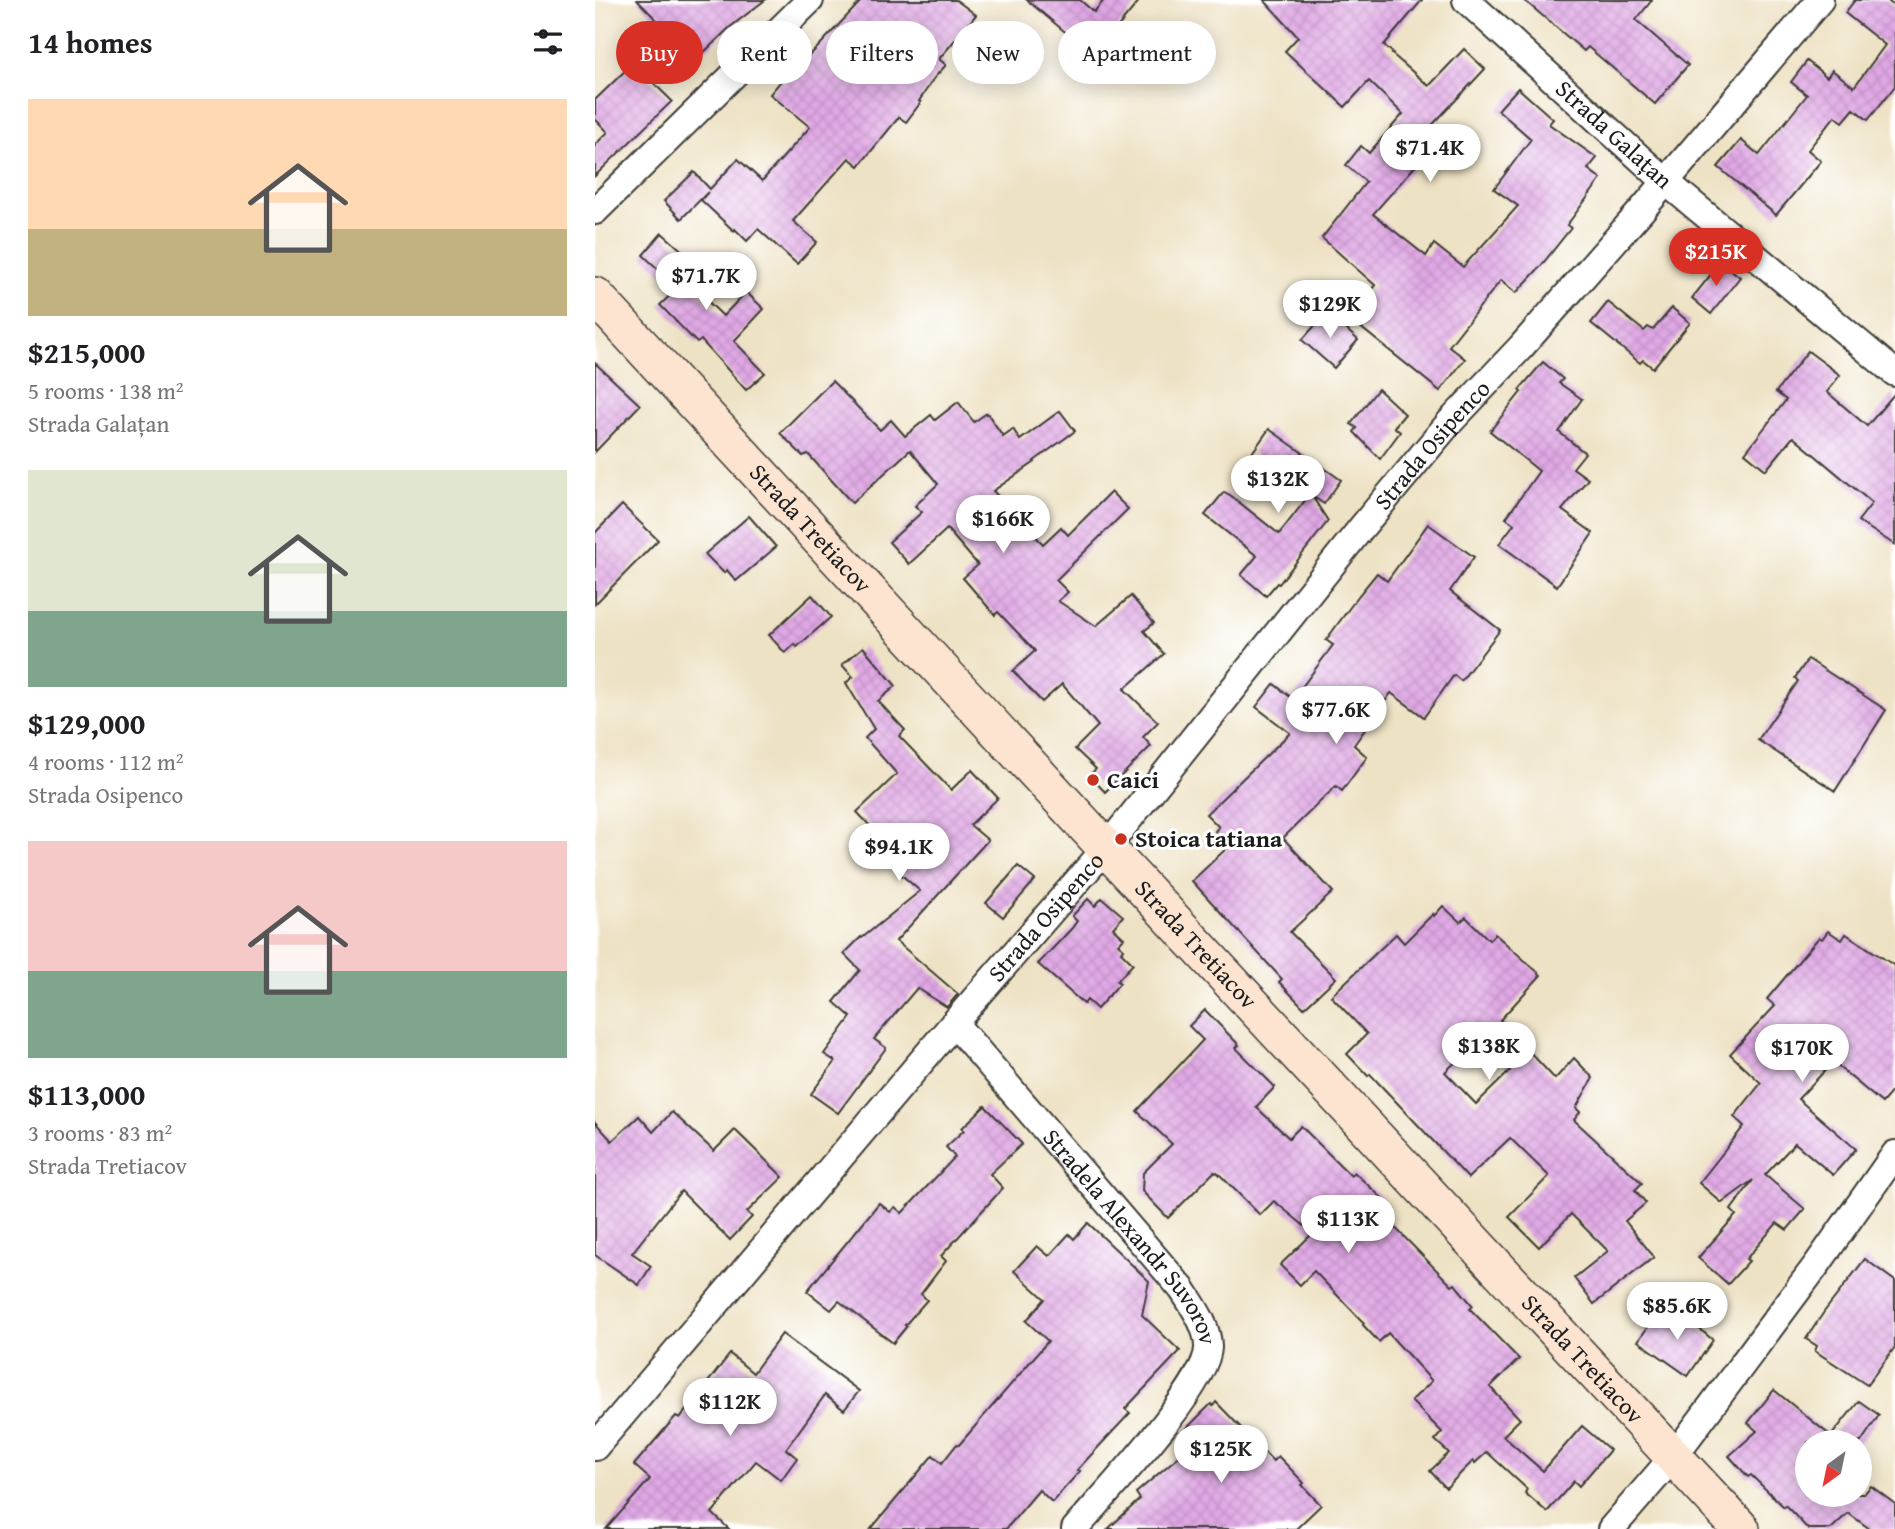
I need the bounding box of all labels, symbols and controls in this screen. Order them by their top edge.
text: 14 homes [28,20,153,64]
chip: Buy [616,21,703,84]
chip: Rent [717,21,812,84]
chip: Filters [826,21,938,84]
chip: New [952,21,1044,84]
chip: Apartment [1058,21,1216,84]
icon: filters [529,23,567,61]
street label: Strada Galațan [1548,72,1681,197]
pin: $71.4K [1373,124,1487,184]
text: $71.4K [1396,130,1464,163]
icon: home [235,145,361,271]
pin: $215K [1667,229,1765,288]
text: $215K [1685,234,1747,267]
pin: $71.7K [649,252,763,312]
text: $71.7K [672,258,740,291]
pin: $129K [1281,280,1379,340]
text: $129K [1299,286,1361,319]
text: $215,000 [28,330,145,374]
street label: Strada Osipenco [1366,372,1498,517]
text: 5 rooms · 138 m² [28,374,183,407]
text: Strada Galațan [28,407,169,440]
street label: Strada Tretiacov [742,456,880,601]
pin: $132K [1229,456,1327,515]
text: $132K [1247,461,1309,494]
pin: $166K [954,496,1052,555]
text: $166K [972,501,1034,534]
icon: home [235,516,361,642]
pin: $77.6K [1279,686,1393,746]
text: $77.6K [1302,692,1370,725]
text: $129,000 [28,701,145,745]
text: 4 rooms · 112 m² [28,745,183,778]
place label: Caici [1107,762,1159,797]
marker: Caici [1085,772,1101,788]
text: Strada Osipenco [28,778,183,811]
place label: Stoica tatiana [1135,821,1283,856]
pin: $94.1K [842,824,956,883]
text: $94.1K [865,829,933,862]
marker: Stoica tatiana [1113,831,1129,847]
street label: Strada Osipenco [979,844,1112,989]
street label: Strada Tretiacov [1127,871,1266,1017]
icon: home [235,887,361,1013]
pin: $138K [1440,1023,1538,1082]
pin: $170K [1753,1024,1851,1084]
text: $138K [1458,1028,1520,1061]
text: $170K [1771,1030,1833,1063]
text: $113,000 [28,1072,145,1116]
text: 3 rooms · 83 m² [28,1116,172,1149]
street label: Stradela Alexandr Suvorov [1035,1121,1226,1347]
text: Strada Tretiacov [28,1149,187,1182]
pin: $113K [1299,1196,1397,1255]
text: $113K [1317,1201,1379,1234]
pin: $85.6K [1620,1282,1734,1342]
street label: Strada Tretiacov [1514,1286,1652,1431]
text: $85.6K [1643,1288,1711,1321]
pin: $112K [681,1378,779,1438]
text: $112K [699,1384,761,1417]
pin: $125K [1172,1426,1270,1485]
north arrow [1795,1430,1873,1507]
map controls [1795,1430,1872,1507]
text: $125K [1190,1431,1252,1464]

